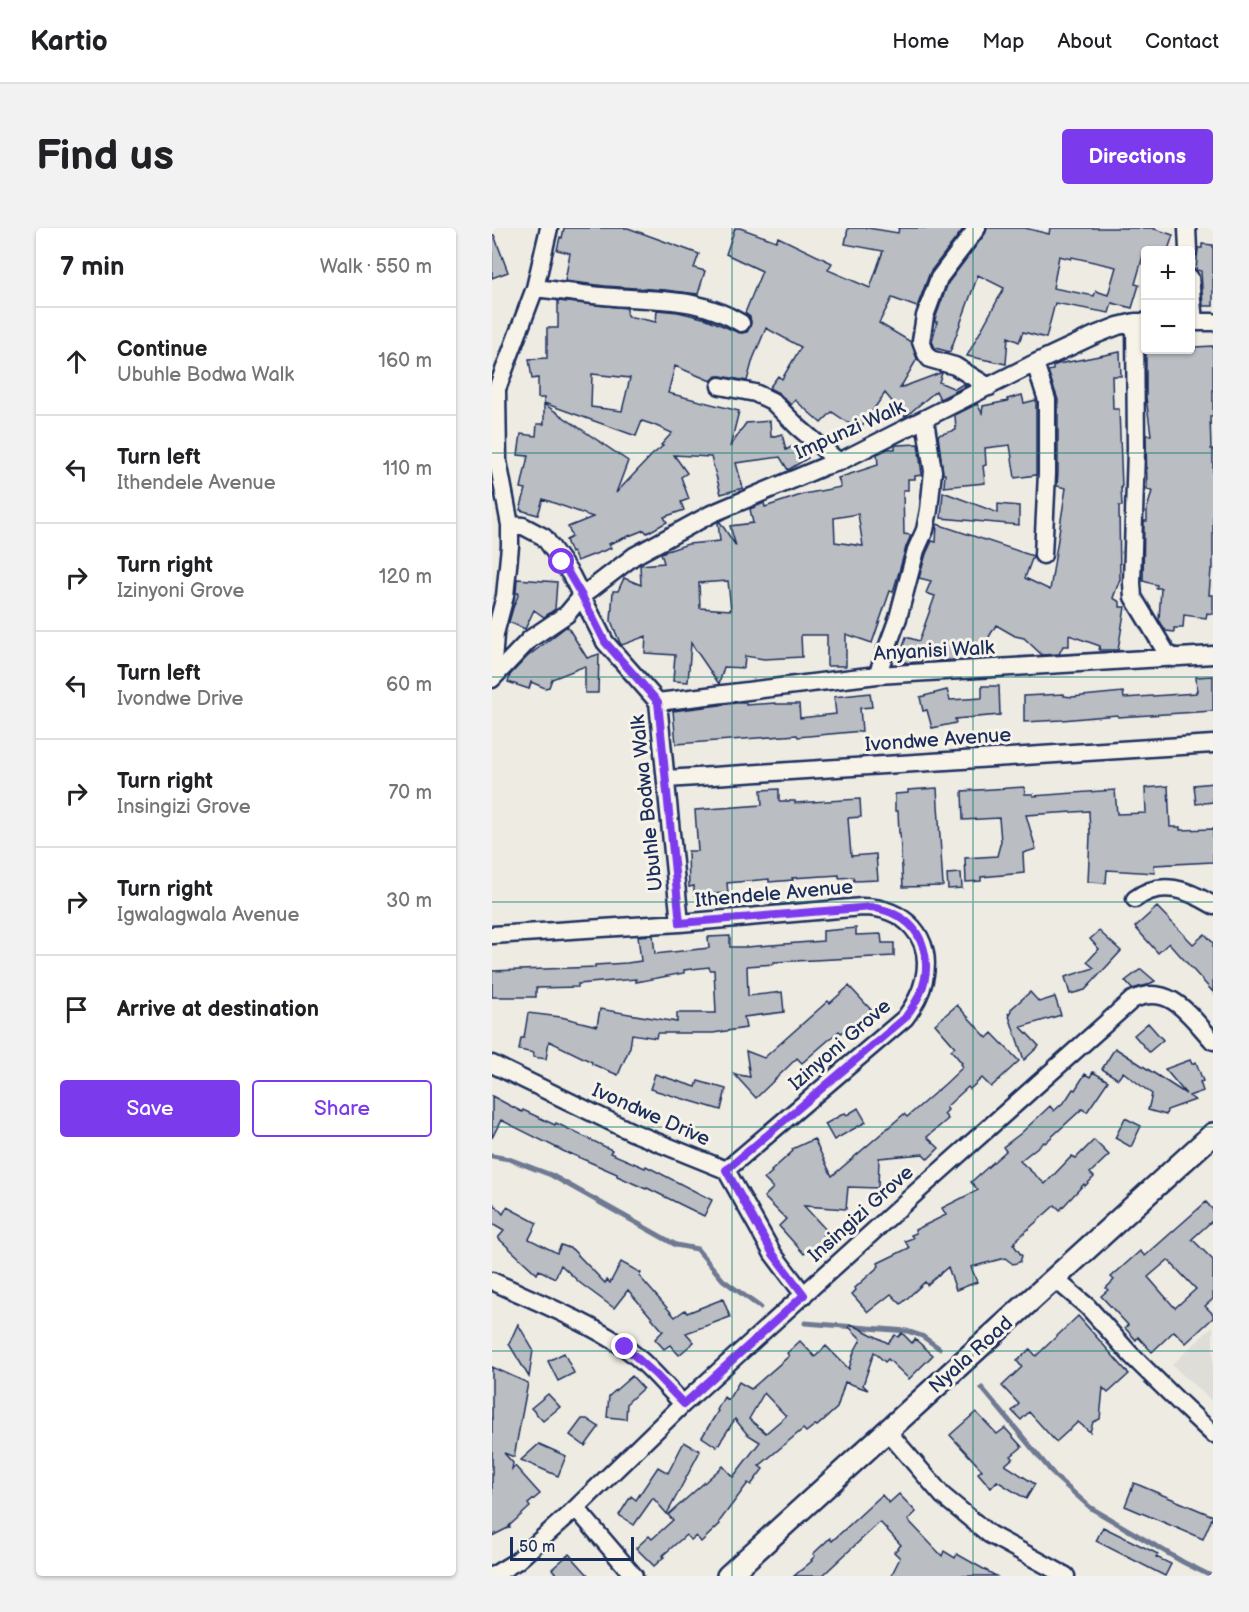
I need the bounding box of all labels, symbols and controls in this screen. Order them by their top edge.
text: Kartio [30,25,108,58]
text: Home [892,29,949,54]
text: Map [982,29,1024,54]
text: About [1057,29,1112,54]
text: Contact [1145,29,1219,54]
button: Directions [1062,129,1213,184]
text: Find us [36,131,174,182]
map controls [1141,246,1195,354]
button: + [1141,246,1195,300]
text: 7 min [60,252,124,283]
text: Walk · 550 m [320,255,432,279]
button: − [1141,300,1195,354]
text: Continue [117,336,207,363]
icon: ahead [60,345,93,378]
text: 160 m [378,349,432,373]
text: Ubuhle Bodwa Walk [117,363,294,387]
street label: Impunzi Walk [791,395,909,465]
text: Turn left [117,444,201,471]
icon: left [60,453,93,486]
text: 110 m [383,457,432,481]
text: Ithendele Avenue [117,471,276,495]
route start [548,548,574,574]
text: Turn right [117,552,213,579]
icon: right [60,561,93,594]
text: 120 m [379,565,432,589]
text: Izinyoni Grove [117,579,244,603]
street label: Anyanisi Walk [873,636,995,666]
text: Turn left [117,660,201,687]
icon: left [60,669,93,702]
text: 60 m [386,673,432,697]
text: Ivondwe Drive [117,687,243,711]
street label: Ubuhle Bodwa Walk [626,713,668,892]
street label: Ivondwe Avenue [864,723,1012,757]
text: Turn right [117,768,213,795]
icon: right [60,777,93,810]
text: 70 m [388,781,432,805]
text: Insingizi Grove [117,795,251,819]
street label: Ithendele Avenue [694,875,854,913]
text: Turn right [117,876,213,903]
icon: right [60,885,93,918]
text: 30 m [386,889,432,913]
text: Igwalagwala Avenue [117,903,299,927]
icon: arrive [60,993,93,1026]
street label: Izinyoni Grove [784,994,896,1096]
text: Arrive at destination [117,996,319,1023]
street label: Ivondwe Drive [588,1078,714,1152]
button: Save [60,1080,240,1137]
button: Share [252,1080,432,1137]
street label: Insingizi Grove [803,1160,919,1268]
street label: Nyala Road [924,1311,1018,1399]
route end [611,1333,637,1359]
scale bar [510,1534,634,1562]
text: 50 m [519,1538,555,1557]

